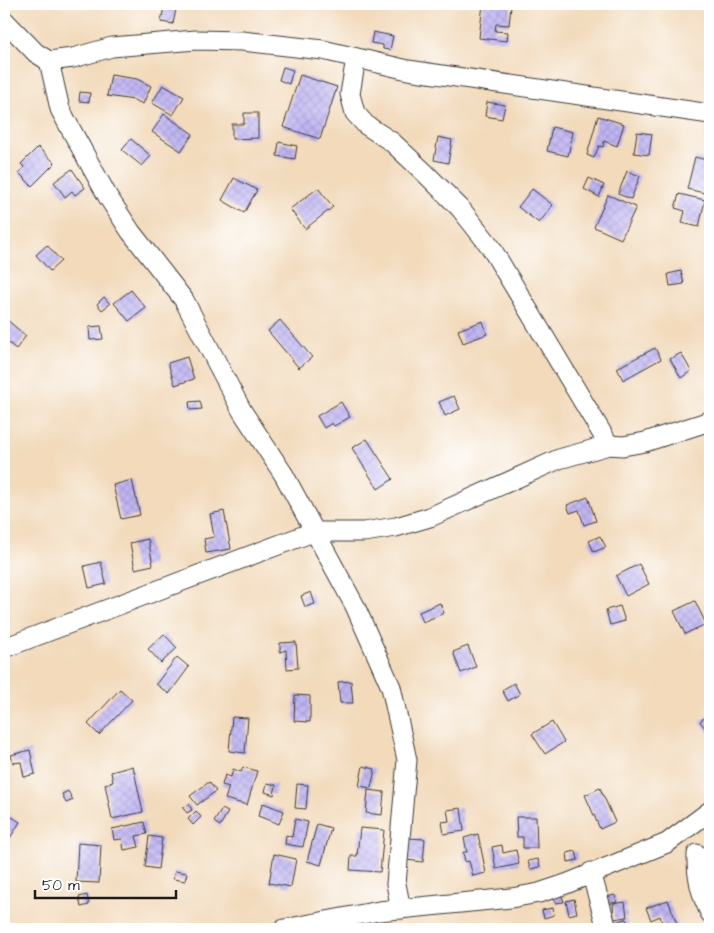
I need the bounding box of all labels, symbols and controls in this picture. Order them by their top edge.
scale bar [35,868,176,900]
text: 50 m [42,875,80,896]

